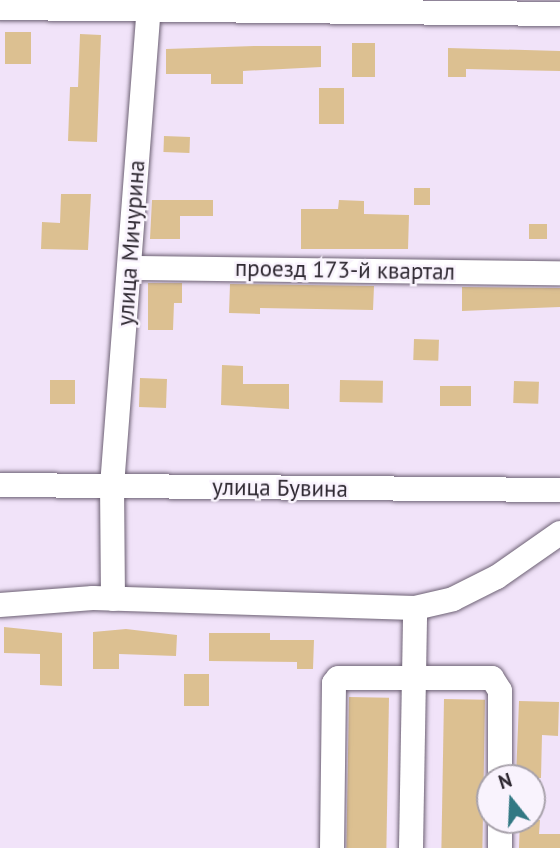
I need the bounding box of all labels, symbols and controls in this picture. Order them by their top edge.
street label: улица Мичурина [111,159,151,327]
street label: проезд 173-й квартал [235,254,455,286]
street label: улица Бувина [212,473,348,503]
north arrow [476,764,546,834]
text: N [495,768,515,794]

